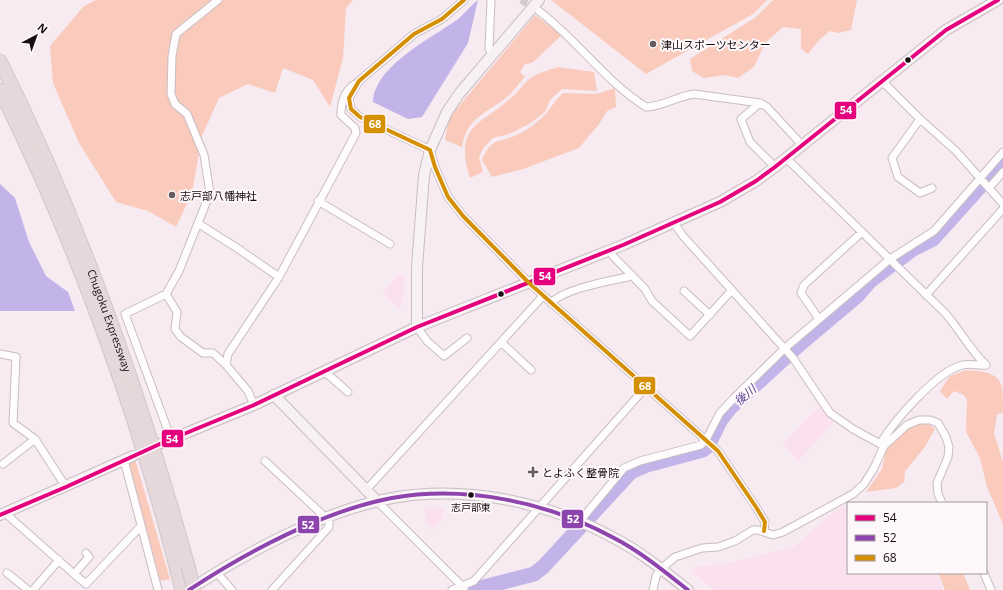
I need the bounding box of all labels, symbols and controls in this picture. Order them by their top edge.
north arrow [16,16,56,56]
text: N [35,19,51,37]
place label: 津山スポーツセンター [661,37,771,52]
marker: 津山スポーツセンター [648,39,658,49]
unlabelled marker [903,55,913,65]
line badge: 54 [834,101,857,120]
text: 54 [840,102,853,117]
line badge: 68 [363,114,386,134]
text: 68 [369,116,381,131]
place label: 志戸部八幡神社 [180,188,257,203]
marker: 志戸部八幡神社 [167,190,177,200]
street label: Chugoku Expressway [85,267,136,374]
line badge: 54 [533,267,556,286]
text: 54 [539,268,552,283]
unlabelled marker [496,289,506,299]
line badge: 68 [633,376,656,395]
text: 68 [639,378,651,393]
water label: 後川 [730,379,761,409]
line badge: 54 [161,429,184,448]
text: 54 [166,431,179,446]
place label: とよふく整骨院 [542,465,619,480]
marker: とよふく整骨院 [527,466,539,478]
marker: 志戸部東 [466,490,476,500]
place label: 志戸部東 [451,500,491,514]
legend [847,502,987,574]
line badge: 52 [561,509,584,529]
text: 54 [883,509,897,526]
text: 52 [567,511,579,526]
line badge: 52 [297,515,320,534]
text: 52 [302,517,314,532]
text: 52 [883,529,897,546]
text: 68 [883,549,897,566]

